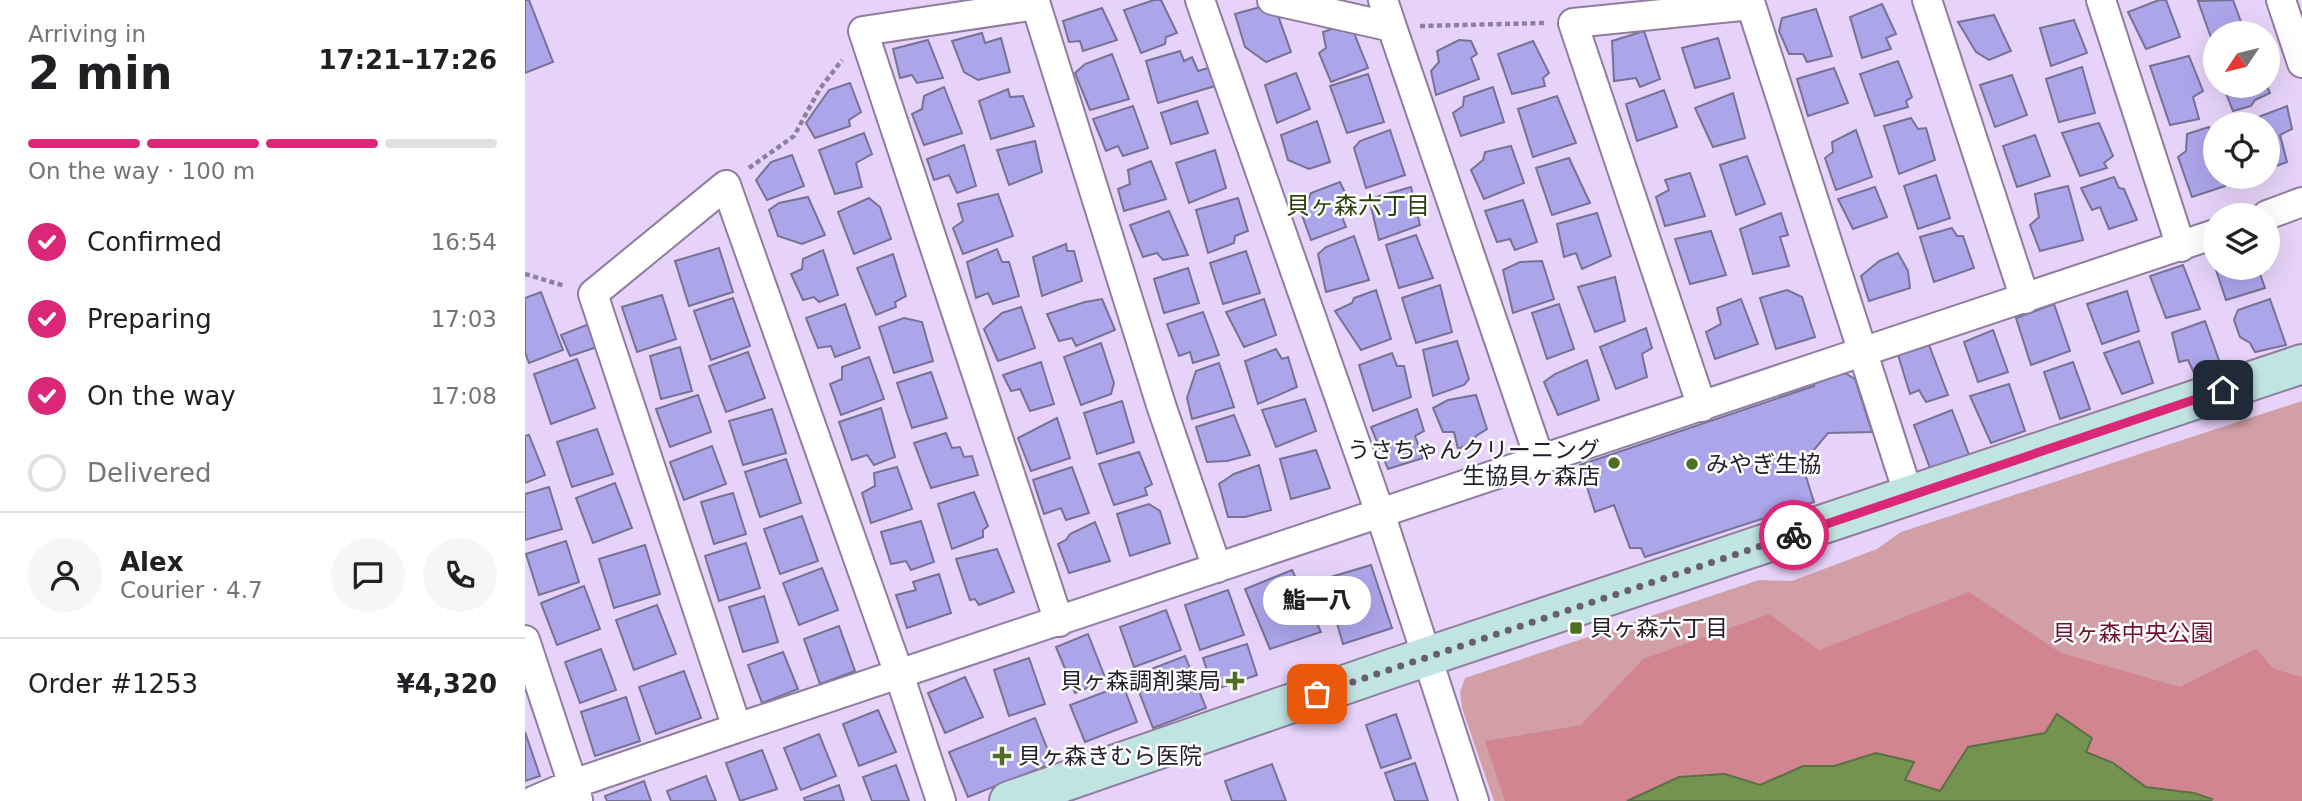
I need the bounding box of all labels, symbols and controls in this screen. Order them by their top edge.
text: Arriving in [28,21,146,47]
north arrow [2203,21,2280,98]
map controls [2203,21,2280,280]
text: 17:21–17:26 [318,45,497,75]
text: 2 min [28,46,172,100]
button: locate [2203,112,2280,189]
text: On the way · 100 m [28,158,255,184]
district label: 貝ヶ森六丁目 [1286,192,1430,220]
button: layers [2203,203,2280,280]
icon: check [28,223,66,261]
text: Confirmed [87,227,222,257]
text: 16:54 [431,229,497,255]
icon: check [28,300,66,338]
text: Preparing [87,304,212,334]
text: 17:03 [431,306,497,332]
pin [2193,360,2253,420]
icon: home [2204,371,2242,409]
icon: check [28,377,66,415]
text: On the way [87,381,236,411]
text: 17:08 [431,383,497,409]
place label: うさちゃんクリーニング 生協貝ヶ森店 [1347,437,1600,489]
place label: みやぎ生協 [1706,451,1821,477]
marker: うさちゃんクリーニング 生協貝ヶ森店 [1606,455,1622,471]
marker: みやぎ生協 [1684,456,1700,472]
text: Delivered [87,458,211,488]
courier [1759,500,1829,570]
icon: bike [1775,516,1813,554]
button: person [28,538,102,612]
button: chat [331,538,405,612]
button: phone [423,538,497,612]
text: Alex [120,547,183,577]
callout: 鮨一八 [1263,575,1371,624]
text: Courier · 4.7 [120,577,263,603]
text: 鮨一八 [1283,587,1352,613]
place label: 貝ヶ森六丁目 [1590,615,1728,641]
marker: 貝ヶ森六丁目 [1568,620,1584,636]
park label: 貝ヶ森中央公園 [2053,620,2214,646]
pin [1287,664,1347,724]
place label: 貝ヶ森調剤薬局 [1060,668,1221,694]
text: Order #1253 [28,669,198,699]
text: ¥4,320 [397,669,497,699]
marker: 貝ヶ森調剤薬局 [1227,673,1243,689]
icon: bag [1298,675,1336,713]
place label: 貝ヶ森きむら医院 [1018,743,1202,769]
marker: 貝ヶ森きむら医院 [992,746,1012,766]

